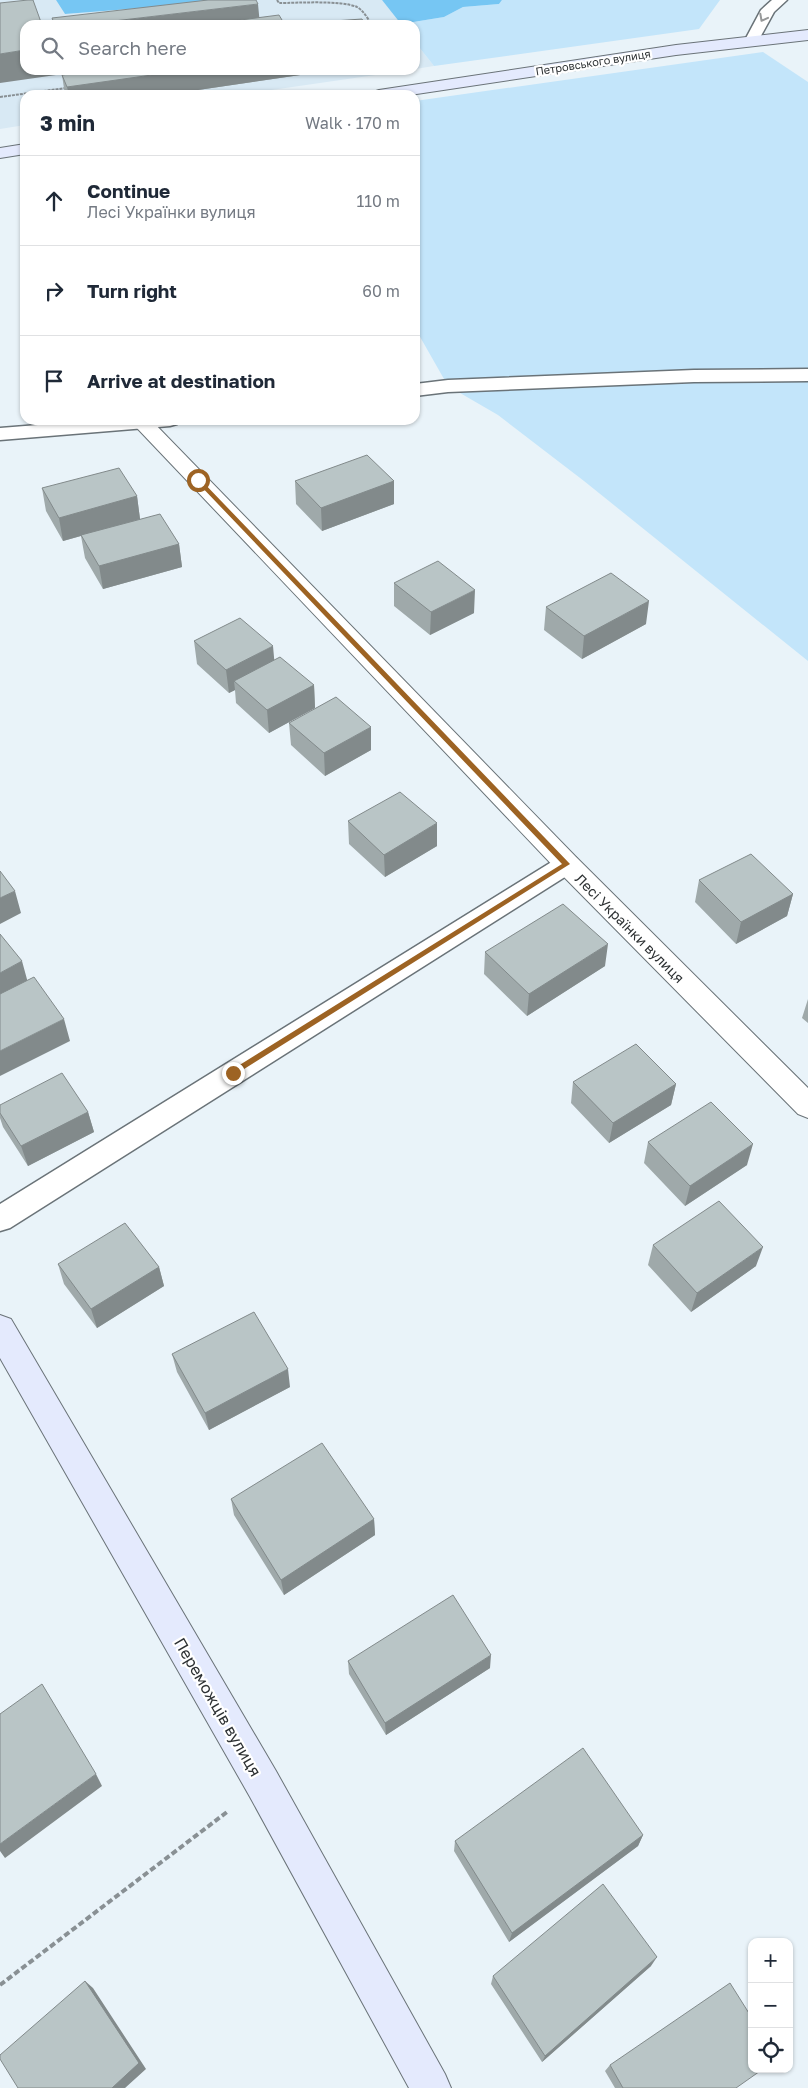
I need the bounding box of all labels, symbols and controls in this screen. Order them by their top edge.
one-way arrow [760,13,770,22]
search box [20,20,420,75]
icon: search [38,34,66,62]
text: Search here [78,36,187,59]
street label: Петровського вулиця [534,46,652,78]
text: 3 min [40,110,95,136]
text: Walk · 170 m [305,113,400,133]
text: Continue [87,179,170,202]
icon: ahead [40,187,68,215]
text: 110 m [356,191,400,211]
text: Лесі Українки вулиця [87,202,256,222]
icon: right [40,277,68,305]
text: Turn right [87,279,177,302]
text: 60 m [362,281,400,301]
icon: arrive [40,367,68,395]
text: Arrive at destination [87,369,275,392]
route start [187,469,210,492]
street label: Лесі Українки вулиця [572,870,688,986]
route end [222,1062,245,1085]
street label: Переможців вулиця [170,1634,266,1780]
map controls [748,1938,793,2073]
button: + [748,1938,793,1983]
button: − [748,1983,793,2028]
button: locate [748,2028,793,2073]

